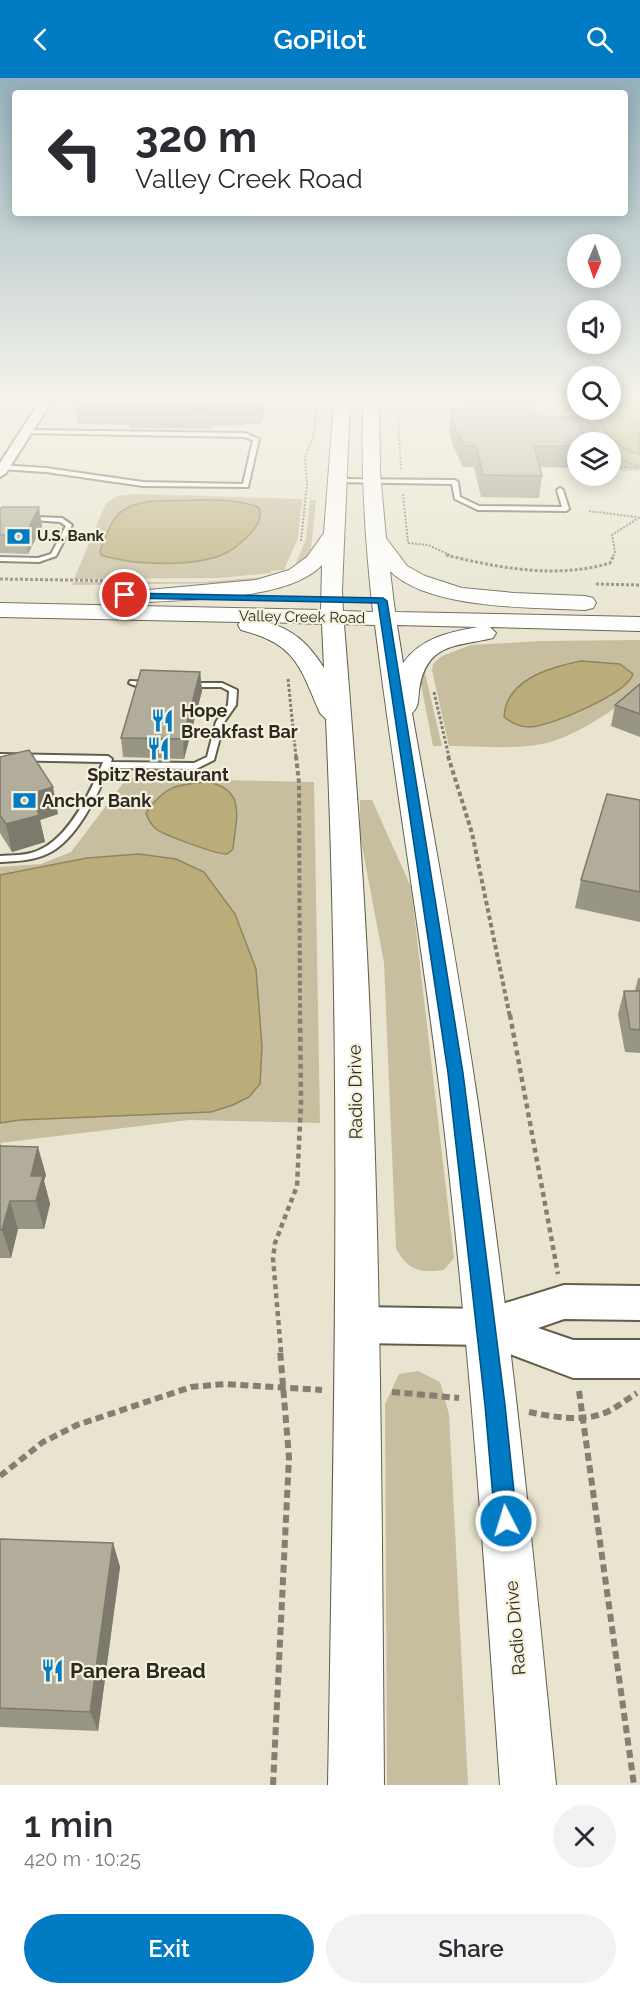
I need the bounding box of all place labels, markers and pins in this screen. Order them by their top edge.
bank icon: U.S. Bank [6,523,32,549]
place label: U.S. Bank [37,527,104,545]
pin [99,569,150,620]
place label: Hope Breakfast Bar [181,700,298,742]
restaurant icon: Hope Breakfast Bar [150,707,176,733]
restaurant icon: Spitz Restaurant [145,735,171,761]
place label: Spitz Restaurant [87,764,229,785]
bank icon: Anchor Bank [11,787,37,813]
place label: Anchor Bank [42,790,152,811]
restaurant icon: Panera Bread [39,1657,65,1683]
place label: Panera Bread [70,1658,206,1683]

